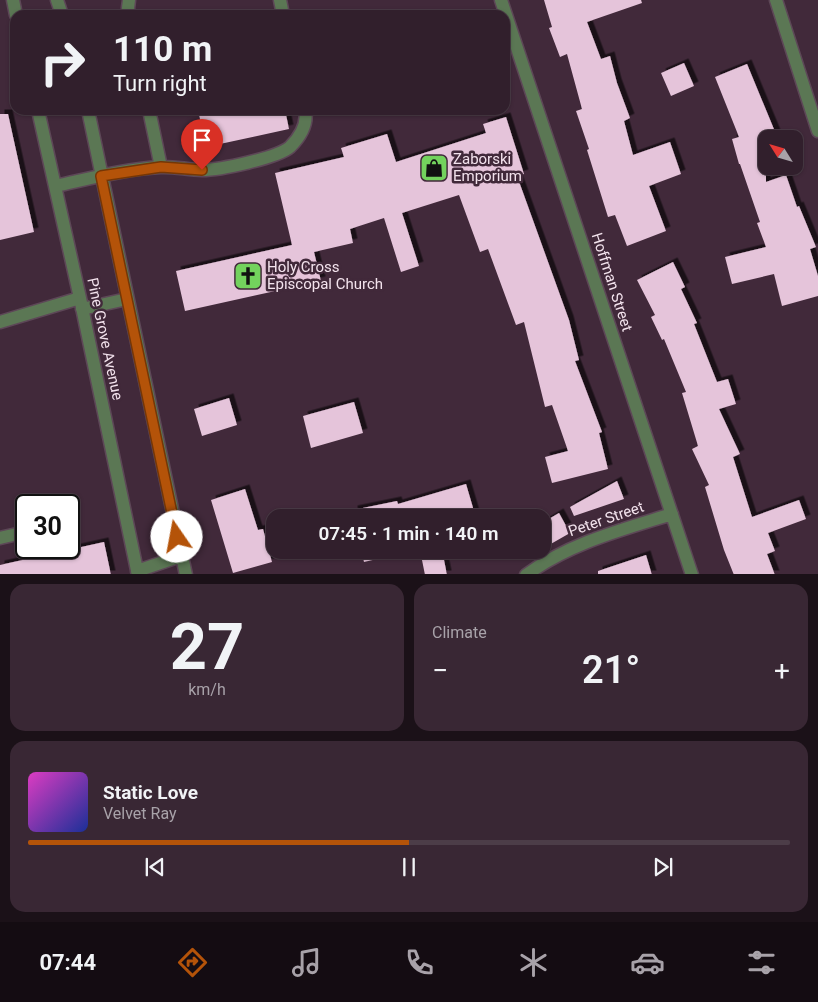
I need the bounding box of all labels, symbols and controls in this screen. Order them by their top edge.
text: 110 m [113,29,212,70]
icon: right [30,30,95,95]
text: Turn right [113,71,207,96]
pin [181,119,223,170]
icon: arrive [188,126,216,154]
north arrow [758,130,802,175]
map controls [758,130,803,175]
place label: Zaborski Emporium [453,150,522,185]
shop icon: Zaborski Emporium [419,153,449,183]
street label: Hoffman Street [588,230,636,334]
place label: Holy Cross Episcopal Church [267,258,383,293]
church icon: Holy Cross Episcopal Church [233,261,263,291]
street label: Pine Grove Avenue [83,276,127,402]
speed limit sign: 30 [15,494,80,559]
street label: Peter Street [566,498,646,540]
position arrow [150,510,202,562]
text: 07:45 · 1 min · 140 m [318,522,499,545]
text: 27 [170,609,244,685]
text: Climate [432,623,487,642]
text: 21° [582,648,640,692]
text: − [432,654,448,687]
text: + [774,654,790,687]
text: km/h [188,680,226,699]
text: Static Love [103,781,198,804]
text: Velvet Ray [103,804,177,823]
icon: previous [141,853,169,881]
icon: pause [395,853,423,881]
icon: next [649,853,677,881]
icon: directions [175,945,210,980]
icon: music [289,945,324,980]
icon: phone [402,945,437,980]
icon: climate [516,945,551,980]
icon: car [630,945,665,980]
icon: filters [744,945,779,980]
text: 07:44 [39,950,96,975]

